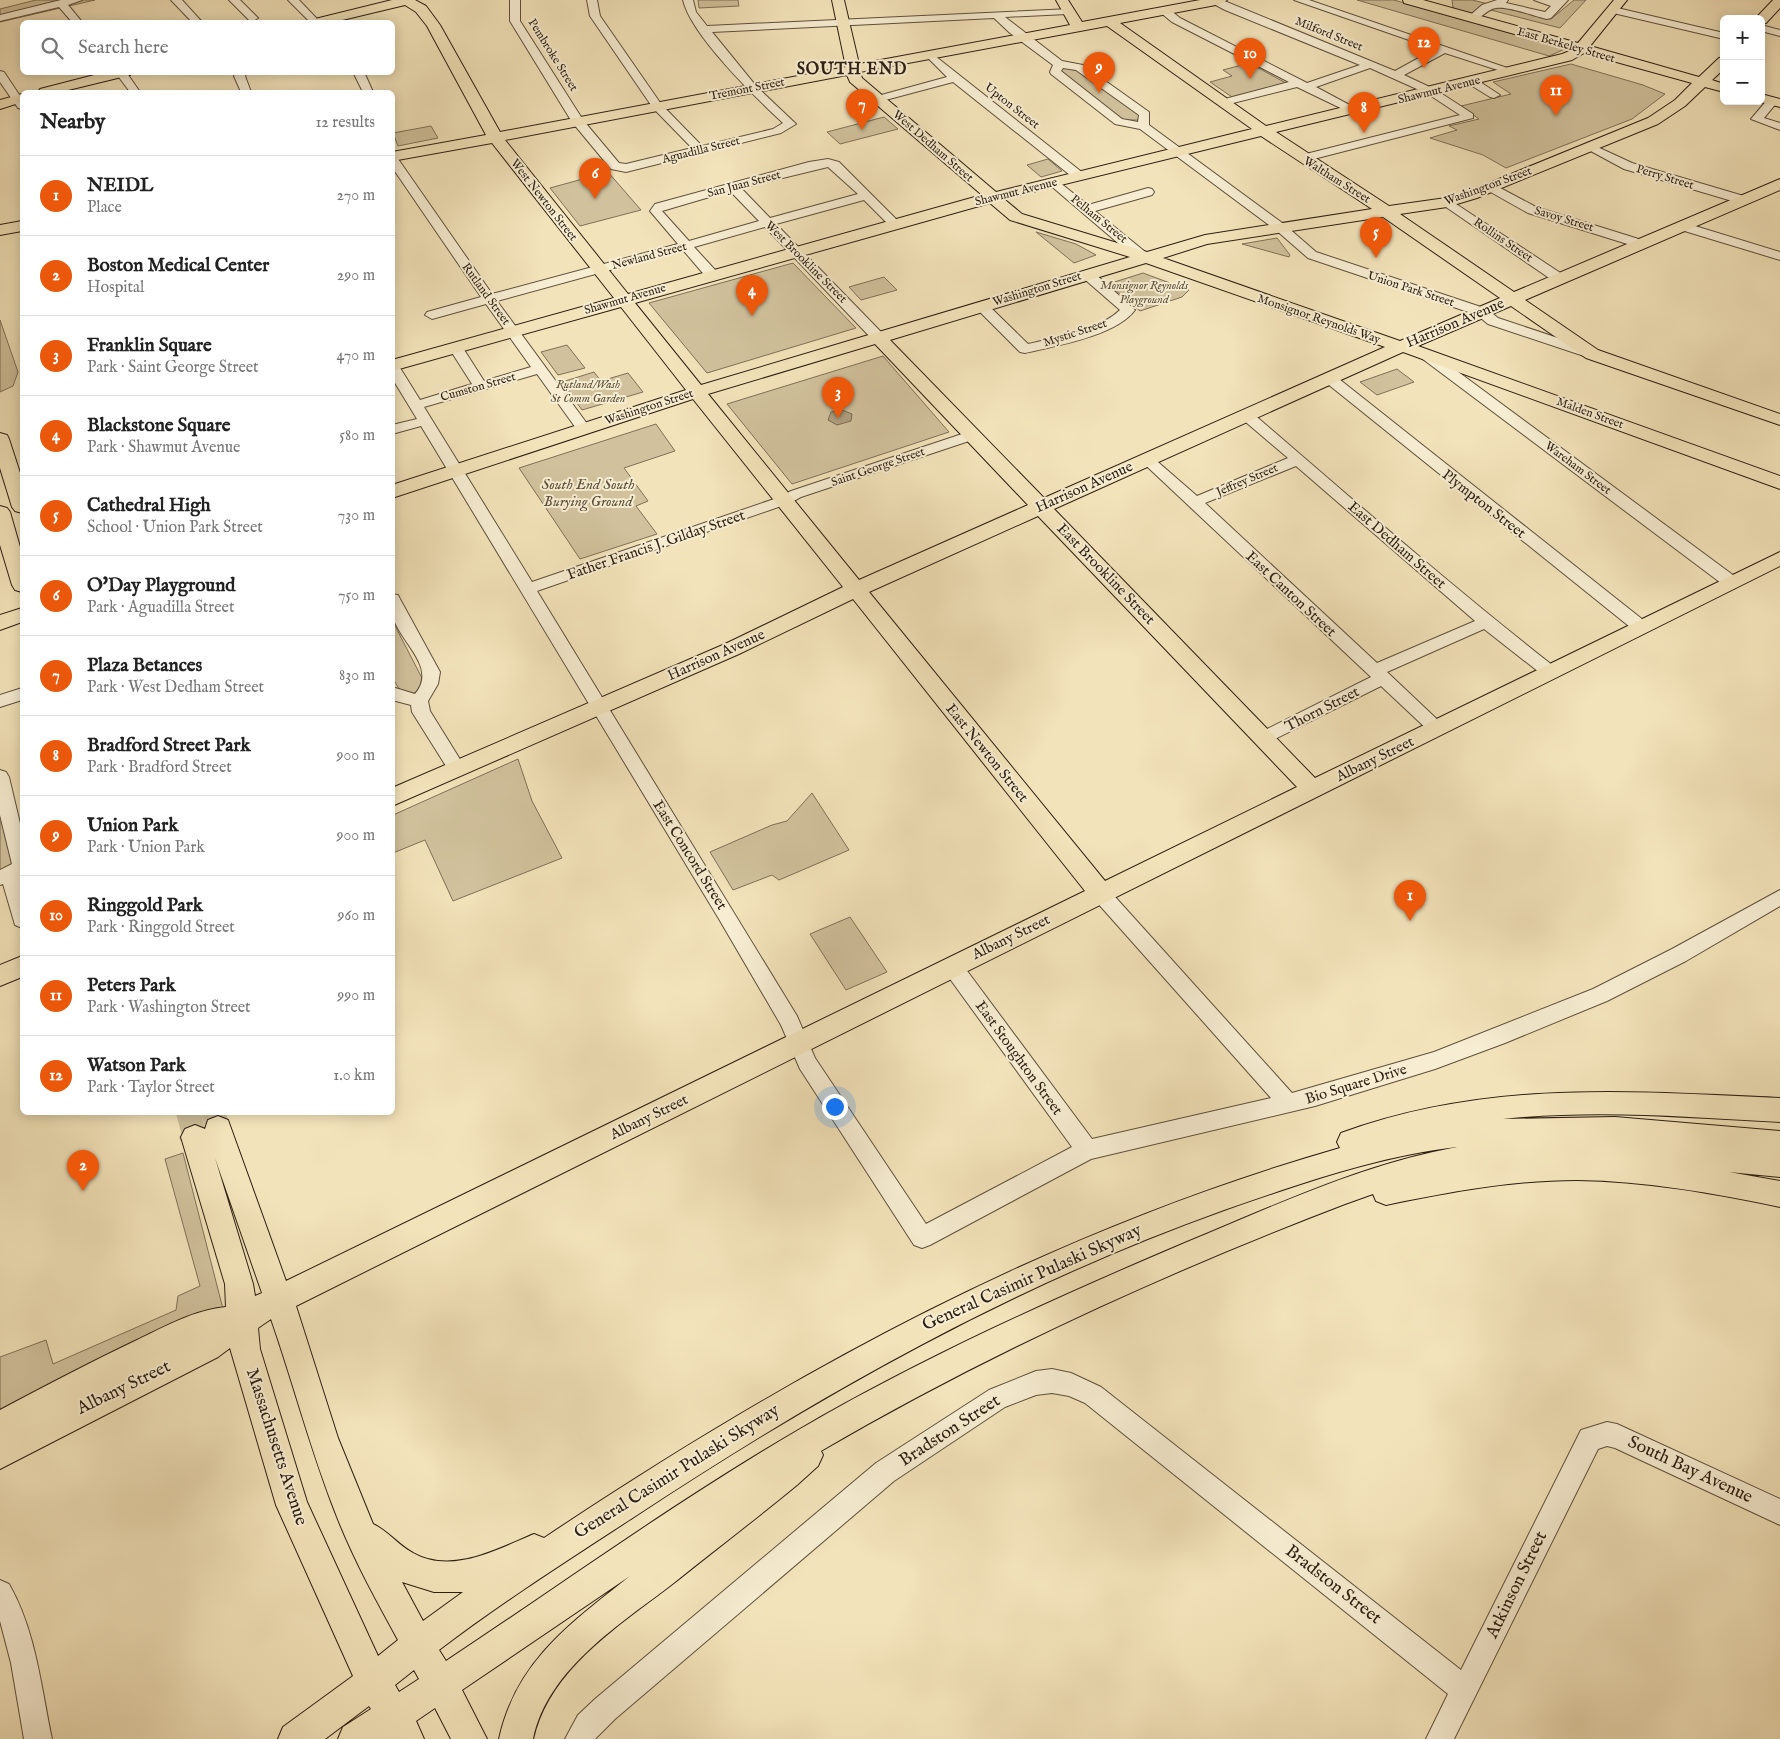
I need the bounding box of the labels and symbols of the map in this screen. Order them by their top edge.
street label: Milford Street [1293,14,1365,54]
street label: Pembroke Street [525,16,581,94]
street label: East Berkeley Street [1515,24,1617,66]
pin: 12 [1408,27,1440,68]
pin: 10 [1234,38,1266,79]
pin: 9 [1083,52,1115,93]
district label: SOUTH END [797,60,907,80]
street label: Shawmut Avenue [1396,72,1482,107]
street label: Tremont Street [708,74,786,104]
pin: 11 [1540,75,1572,116]
street label: Upton Street [981,80,1043,133]
pin: 7 [846,89,878,130]
pin: 8 [1348,92,1380,133]
street label: West Dedham Street [890,107,976,185]
street label: Aguadilla Street [659,133,742,167]
street label: Waltham Street [1301,153,1373,207]
street label: West Newton Street [507,156,581,244]
pin: 6 [579,158,611,199]
street label: Perry Street [1634,161,1696,193]
street label: Washington Street [1442,163,1534,209]
street label: San Juan Street [706,167,783,202]
street label: Shawmut Avenue [973,174,1059,209]
street label: Pelham Street [1068,192,1130,246]
street label: Savoy Street [1533,203,1595,235]
street label: Rollins Street [1470,215,1536,265]
pin: 5 [1360,217,1392,258]
street label: West Brookline Street [762,218,850,306]
street label: Newland Street [610,239,688,273]
street label: Rutland Street [458,260,514,328]
street label: Washington Street [991,268,1083,310]
street label: Union Park Street [1366,268,1456,310]
pin: 4 [736,275,768,316]
park label: Monsignor Reynolds Playground [1100,278,1189,308]
street label: Shawmut Avenue [582,280,668,318]
street label: Monsignor Reynolds Way [1255,291,1383,347]
street label: Harrison Avenue [1403,294,1507,352]
street label: Mystic Street [1041,316,1109,350]
street label: Cumston Street [439,369,517,405]
park label: Rutland/Wash St Comm Garden [551,377,626,406]
pin: 3 [822,377,854,418]
street label: Washington Street [603,386,695,428]
street label: Malden Street [1554,394,1626,432]
street label: Wareham Street [1542,438,1614,498]
street label: Saint George Street [829,444,927,490]
street label: Harrison Avenue [1032,457,1136,517]
street label: Jeffrey Street [1212,460,1280,501]
street label: Plympton Street [1438,465,1530,543]
park label: South End South Burying Ground [541,475,635,512]
street label: East Dedham Street [1344,497,1450,593]
street label: Father Francis J. Gilday Street [564,506,748,584]
street label: East Brookline Street [1053,519,1159,629]
street label: East Canton Street [1242,547,1340,641]
street label: Harrison Avenue [664,625,768,685]
street label: Thorn Street [1282,682,1362,736]
street label: East Newton Street [941,700,1033,806]
street label: Albany Street [1332,732,1417,787]
street label: East Concord Street [649,797,731,913]
pin: 1 [1394,880,1426,921]
street label: Albany Street [968,910,1053,965]
street label: East Stoughton Street [971,997,1067,1119]
street label: Bio Square Drive [1303,1060,1409,1108]
street label: Albany Street [606,1090,691,1145]
your location [822,1094,848,1120]
pin: 2 [67,1150,99,1191]
street label: General Casimir Pulaski Skyway [919,1219,1145,1337]
street label: Albany Street [72,1355,175,1421]
street label: Massachusetts Avenue [240,1366,312,1528]
street label: Bradston Street [895,1390,1005,1472]
street label: General Casimir Pulaski Skyway [570,1399,784,1545]
street label: South Bay Avenue [1624,1431,1756,1509]
street label: Atkinson Street [1481,1528,1553,1643]
street label: Bradston Street [1280,1540,1386,1630]

